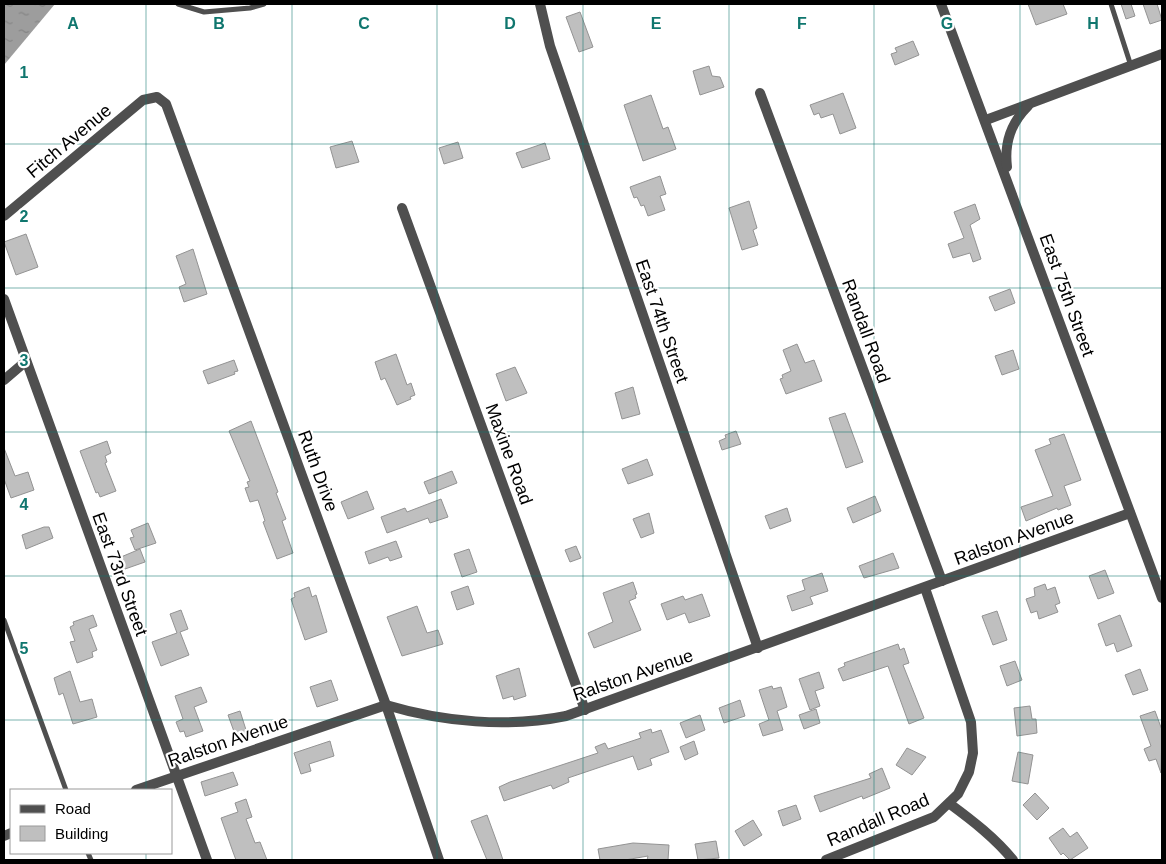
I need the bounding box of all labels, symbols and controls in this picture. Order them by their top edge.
text: A [67,15,79,32]
text: B [213,15,225,32]
text: C [358,15,370,32]
text: D [504,15,516,32]
text: E [651,15,662,32]
text: F [797,15,807,32]
text: G [941,15,953,32]
text: H [1087,15,1099,32]
text: 1 [20,64,29,81]
street label: Fitch Avenue [23,100,115,182]
text: 2 [20,208,29,225]
street label: East 75th Street [1036,231,1098,359]
street label: East 74th Street [632,257,692,385]
street label: Randall Road [838,276,894,386]
text: 3 [20,352,29,369]
street label: Maxine Road [481,401,537,507]
street label: Ruth Drive [294,428,342,514]
text: 4 [20,496,29,513]
street label: Ralston Avenue [951,507,1077,569]
street label: East 73rd Street [88,509,152,639]
text: 5 [20,640,29,657]
street label: Ralston Avenue [570,645,696,705]
street label: Ralston Avenue [165,711,291,771]
legend [10,789,172,854]
street label: Randall Road [824,789,932,851]
text: Road [55,800,91,817]
text: Building [55,825,108,842]

